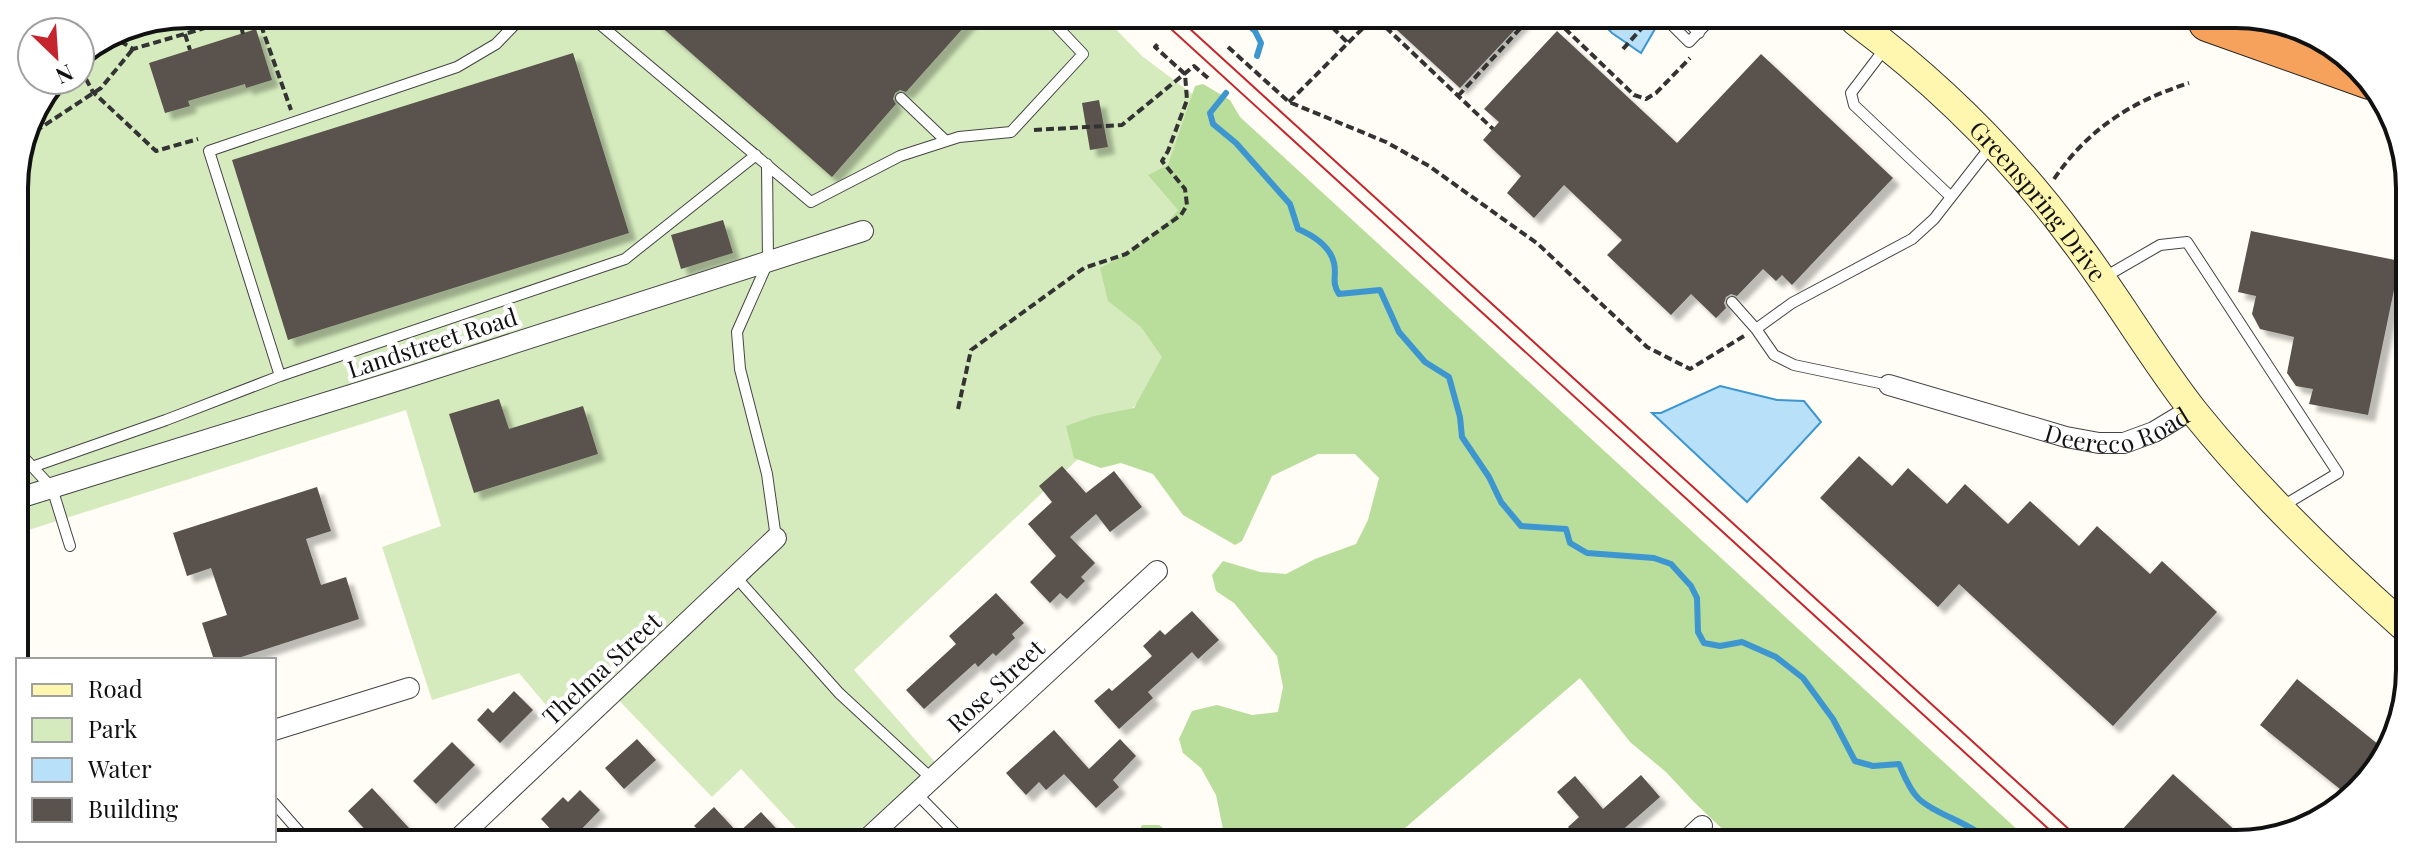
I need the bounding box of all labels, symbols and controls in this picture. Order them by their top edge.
north arrow [16,16,96,96]
text: N [51,58,78,92]
street label: Greenspring Drive [1963,113,2115,287]
street label: Landstreet Road [343,299,521,385]
street label: Deereco Road [2041,399,2195,459]
street label: Thelma Street [535,604,668,731]
street label: Rose Street [939,631,1051,738]
legend [16,658,276,842]
text: Road [88,672,143,704]
text: Park [88,712,138,744]
text: Water [87,752,152,784]
text: Building [88,792,179,824]

